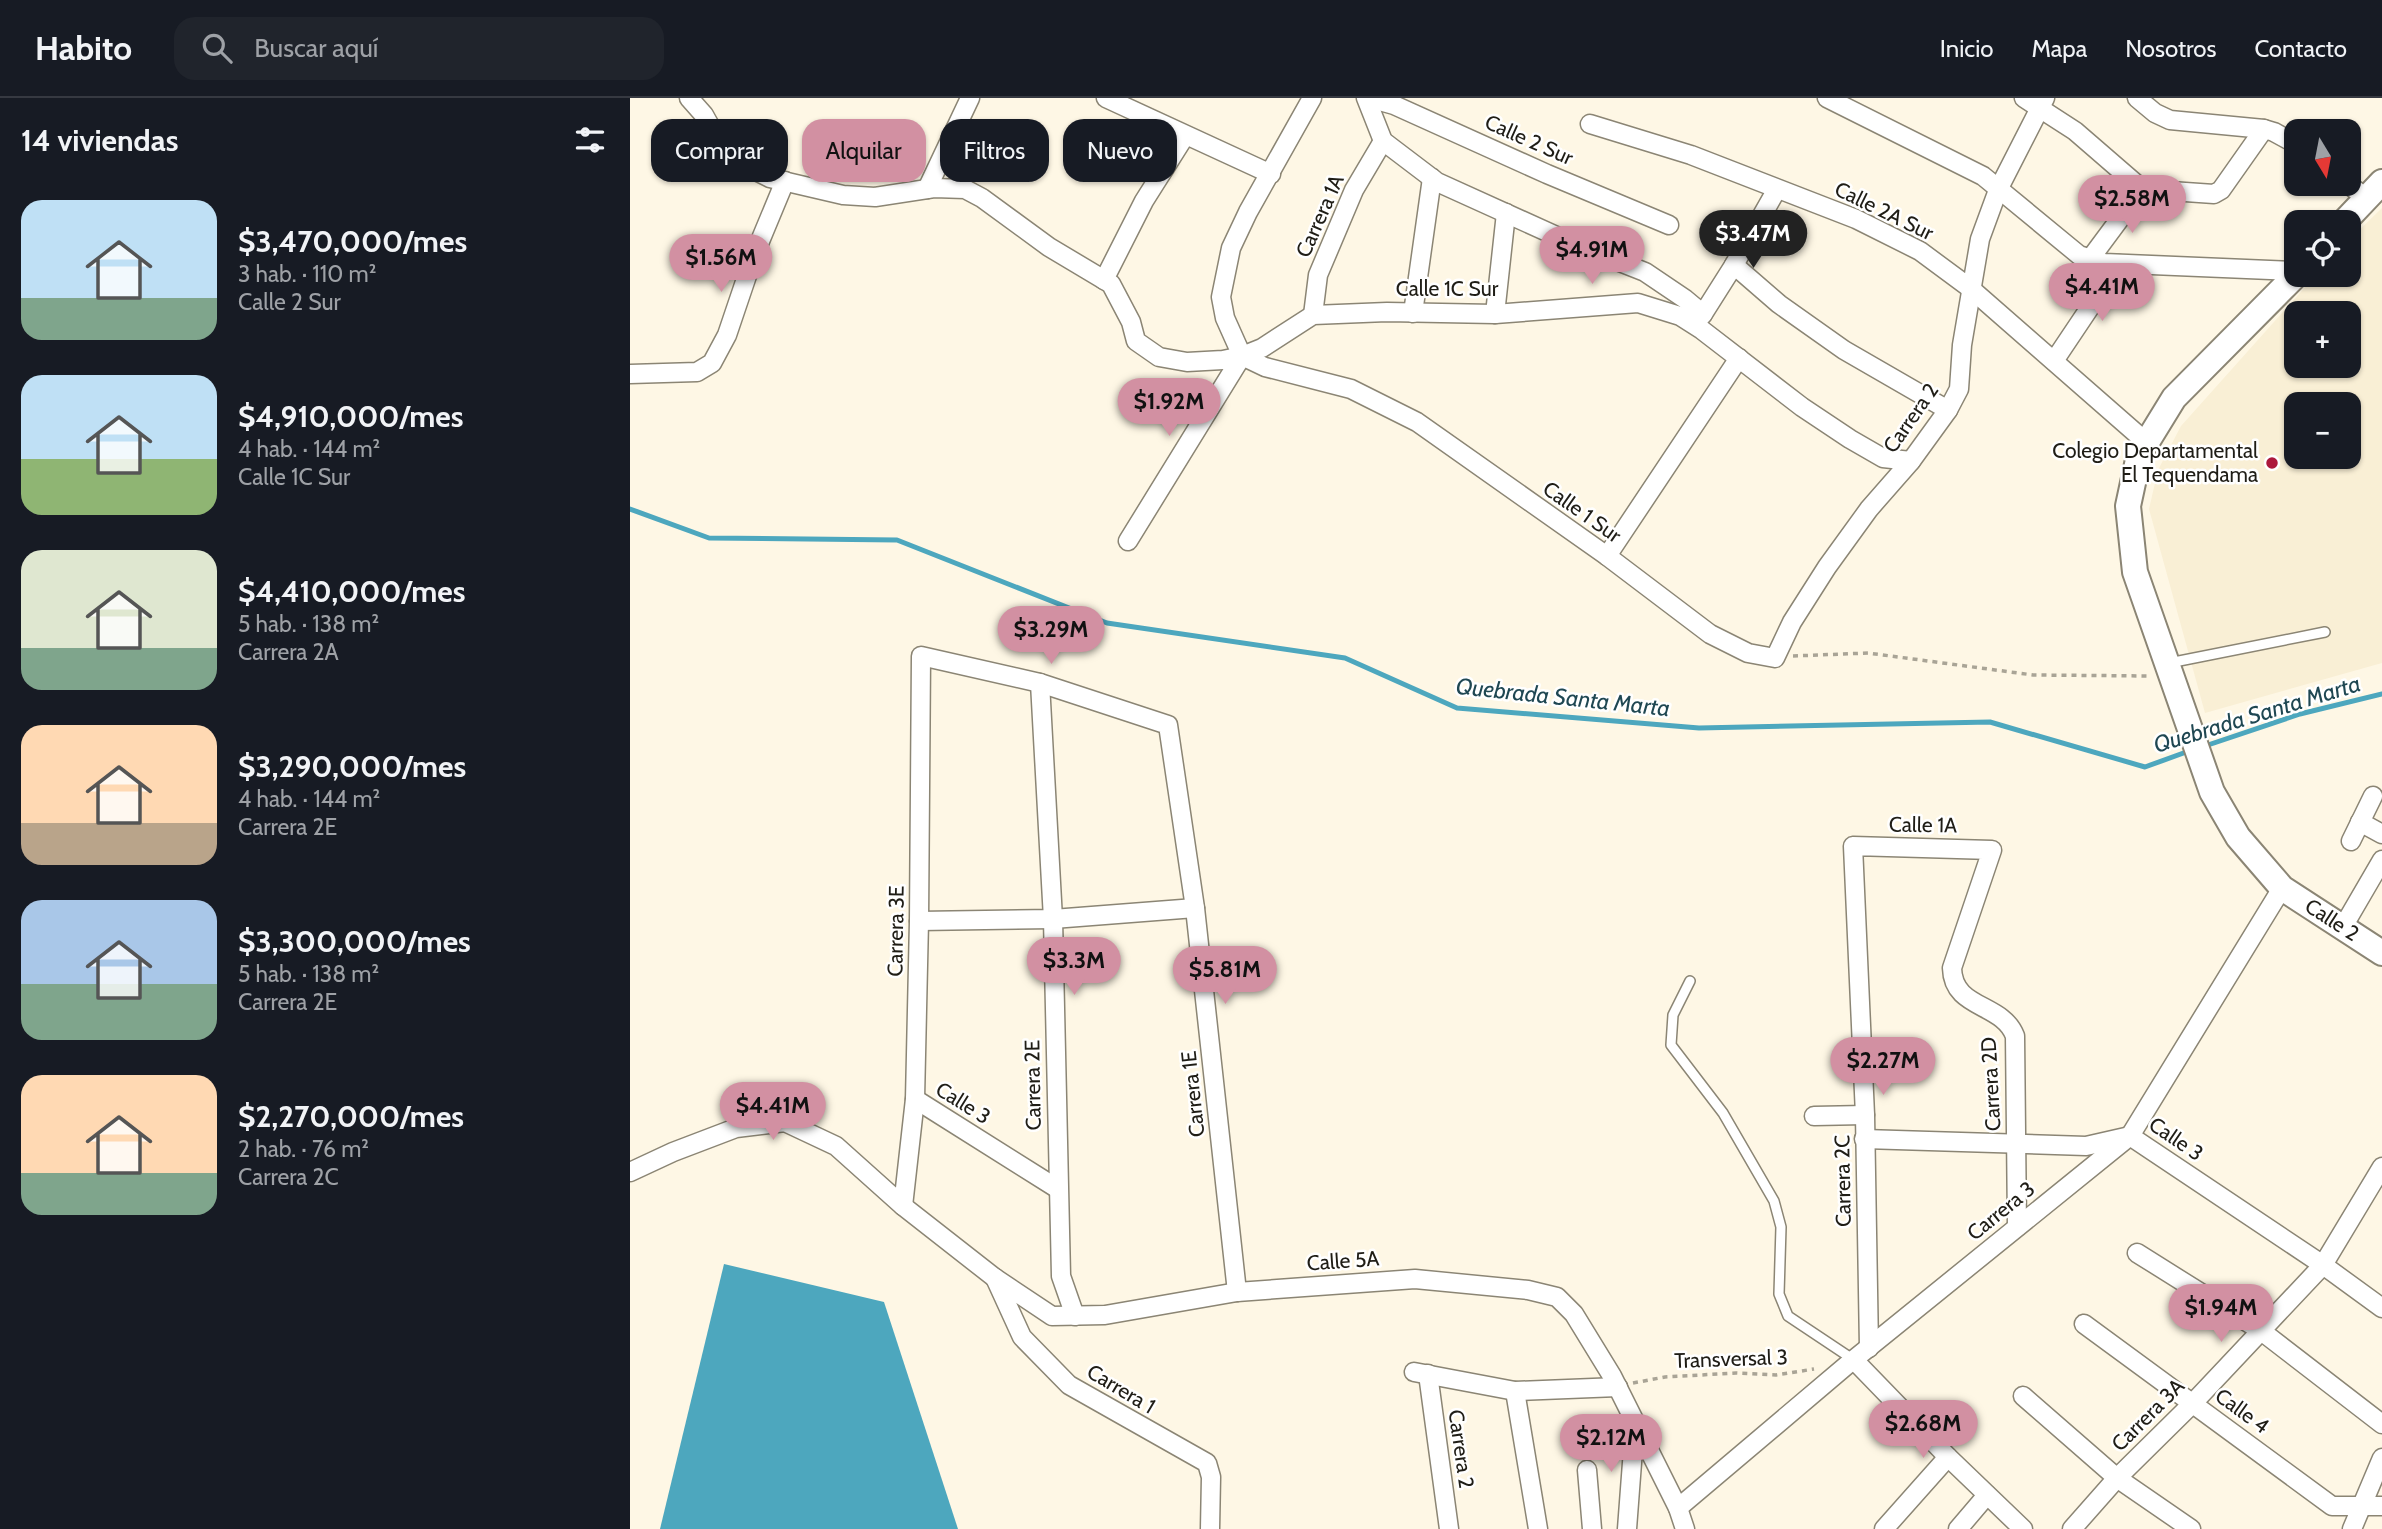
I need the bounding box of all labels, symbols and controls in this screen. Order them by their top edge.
search box [174,17,664,80]
text: Habito [35,28,132,68]
icon: search [198,29,236,67]
text: Buscar aquí [254,32,378,64]
text: Inicio [1940,34,1993,63]
text: Mapa [2031,34,2087,63]
text: Nosotros [2125,34,2216,63]
text: Contacto [2254,34,2347,63]
street label: Calle 2 Sur [1481,109,1577,170]
chip: Comprar [651,119,788,182]
chip: Alquilar [802,119,926,182]
chip: Filtros [940,119,1049,182]
chip: Nuevo [1063,119,1177,182]
north arrow [2284,119,2361,196]
map controls [2284,119,2361,469]
icon: filters [571,121,609,159]
text: 14 viviendas [21,122,178,159]
street label: Carrera 1A [1290,171,1349,261]
street label: Calle 2A Sur [1831,176,1938,245]
pin: $2.58M [2075,176,2189,235]
text: $2.58M [2094,184,2170,212]
button: locate [2284,210,2361,287]
pin: $3.47M [1696,211,1810,270]
text: $3.47M [1715,219,1791,247]
text: $3,470,000/mes [238,223,467,260]
pin: $4.91M [1535,226,1649,286]
icon: home [77,228,161,312]
pin: $1.56M [664,234,778,294]
text: $4.91M [1556,235,1628,263]
text: $1.56M [685,243,757,271]
text: 3 hab. · 110 m² [238,260,376,288]
pin: $4.41M [2045,264,2159,323]
text: $4.41M [2065,272,2139,300]
street label: Calle 1C Sur [1396,276,1499,301]
text: Calle 2 Sur [238,288,341,316]
button: + [2284,301,2361,378]
pin: $1.92M [1112,378,1226,438]
street label: Carrera 2 [1878,378,1944,457]
text: $1.92M [1134,387,1204,415]
button: − [2284,392,2361,469]
text: $4,910,000/mes [238,398,463,435]
icon: home [77,403,161,487]
text: 4 hab. · 144 m² [238,435,380,463]
place label: Colegio Departamental El Tequendama [2052,438,2258,487]
marker: Colegio Departamental El Tequendama [2264,455,2280,471]
text: Calle 1C Sur [238,463,350,491]
street label: Calle 1 Sur [1538,476,1626,548]
text: $4,410,000/mes [238,573,465,610]
icon: home [77,578,161,662]
pin: $3.29M [994,606,1108,666]
text: 5 hab. · 138 m² [238,610,379,638]
text: $3.29M [1014,615,1088,643]
text: Carrera 2A [238,638,339,666]
water label: Quebrada Santa Marta [2150,669,2364,759]
water label: Quebrada Santa Marta [1455,672,1671,722]
text: $3,290,000/mes [238,748,466,785]
icon: home [77,753,161,837]
text: 4 hab. · 144 m² [238,785,380,813]
street label: Calle 1A [1889,811,1957,838]
text: Carrera 2E [238,813,337,841]
street label: Carrera 3E [882,885,909,977]
street label: Calle 2 [2301,893,2364,946]
text: $3,300,000/mes [238,923,471,960]
icon: home [77,928,161,1012]
pin: $3.3M [1025,937,1123,997]
text: $3.3M [1043,946,1105,974]
pin: $5.81M [1168,946,1282,1006]
text: $5.81M [1189,955,1261,983]
text: 5 hab. · 138 m² [238,960,379,988]
text: Carrera 2E [238,988,337,1016]
street label: Carrera 2D [1976,1036,2005,1132]
pin: $2.27M [1826,1038,1940,1097]
street label: Carrera 2E [1019,1039,1046,1131]
text: $2.27M [1846,1046,1920,1074]
street label: Carrera 1E [1176,1050,1209,1138]
street label: Calle 3 [931,1076,995,1129]
pin: $4.41M [716,1082,830,1142]
text: $4.41M [736,1091,810,1119]
text: $2,270,000/mes [238,1098,464,1135]
icon: home [77,1103,161,1187]
street label: Calle 3 [2145,1112,2208,1166]
text: 2 hab. · 76 m² [238,1135,369,1163]
street label: Carrera 2C [1829,1135,1856,1227]
text: Carrera 2C [238,1163,339,1191]
street label: Carrera 3 [1962,1176,2039,1245]
street label: Calle 5A [1306,1245,1380,1276]
pin: $1.94M [2164,1284,2278,1344]
text: $1.94M [2185,1293,2257,1321]
street label: Transversal 3 [1674,1344,1788,1373]
street label: Carrera 1 [1083,1359,1160,1419]
street label: Carrera 3A [2106,1373,2189,1456]
street label: Calle 4 [2210,1383,2274,1438]
pin: $2.68M [1866,1400,1980,1460]
street label: Carrera 2 [1444,1408,1479,1490]
text: $2.68M [1885,1409,1961,1437]
pin: $2.12M [1554,1414,1668,1474]
text: $2.12M [1576,1423,1646,1451]

